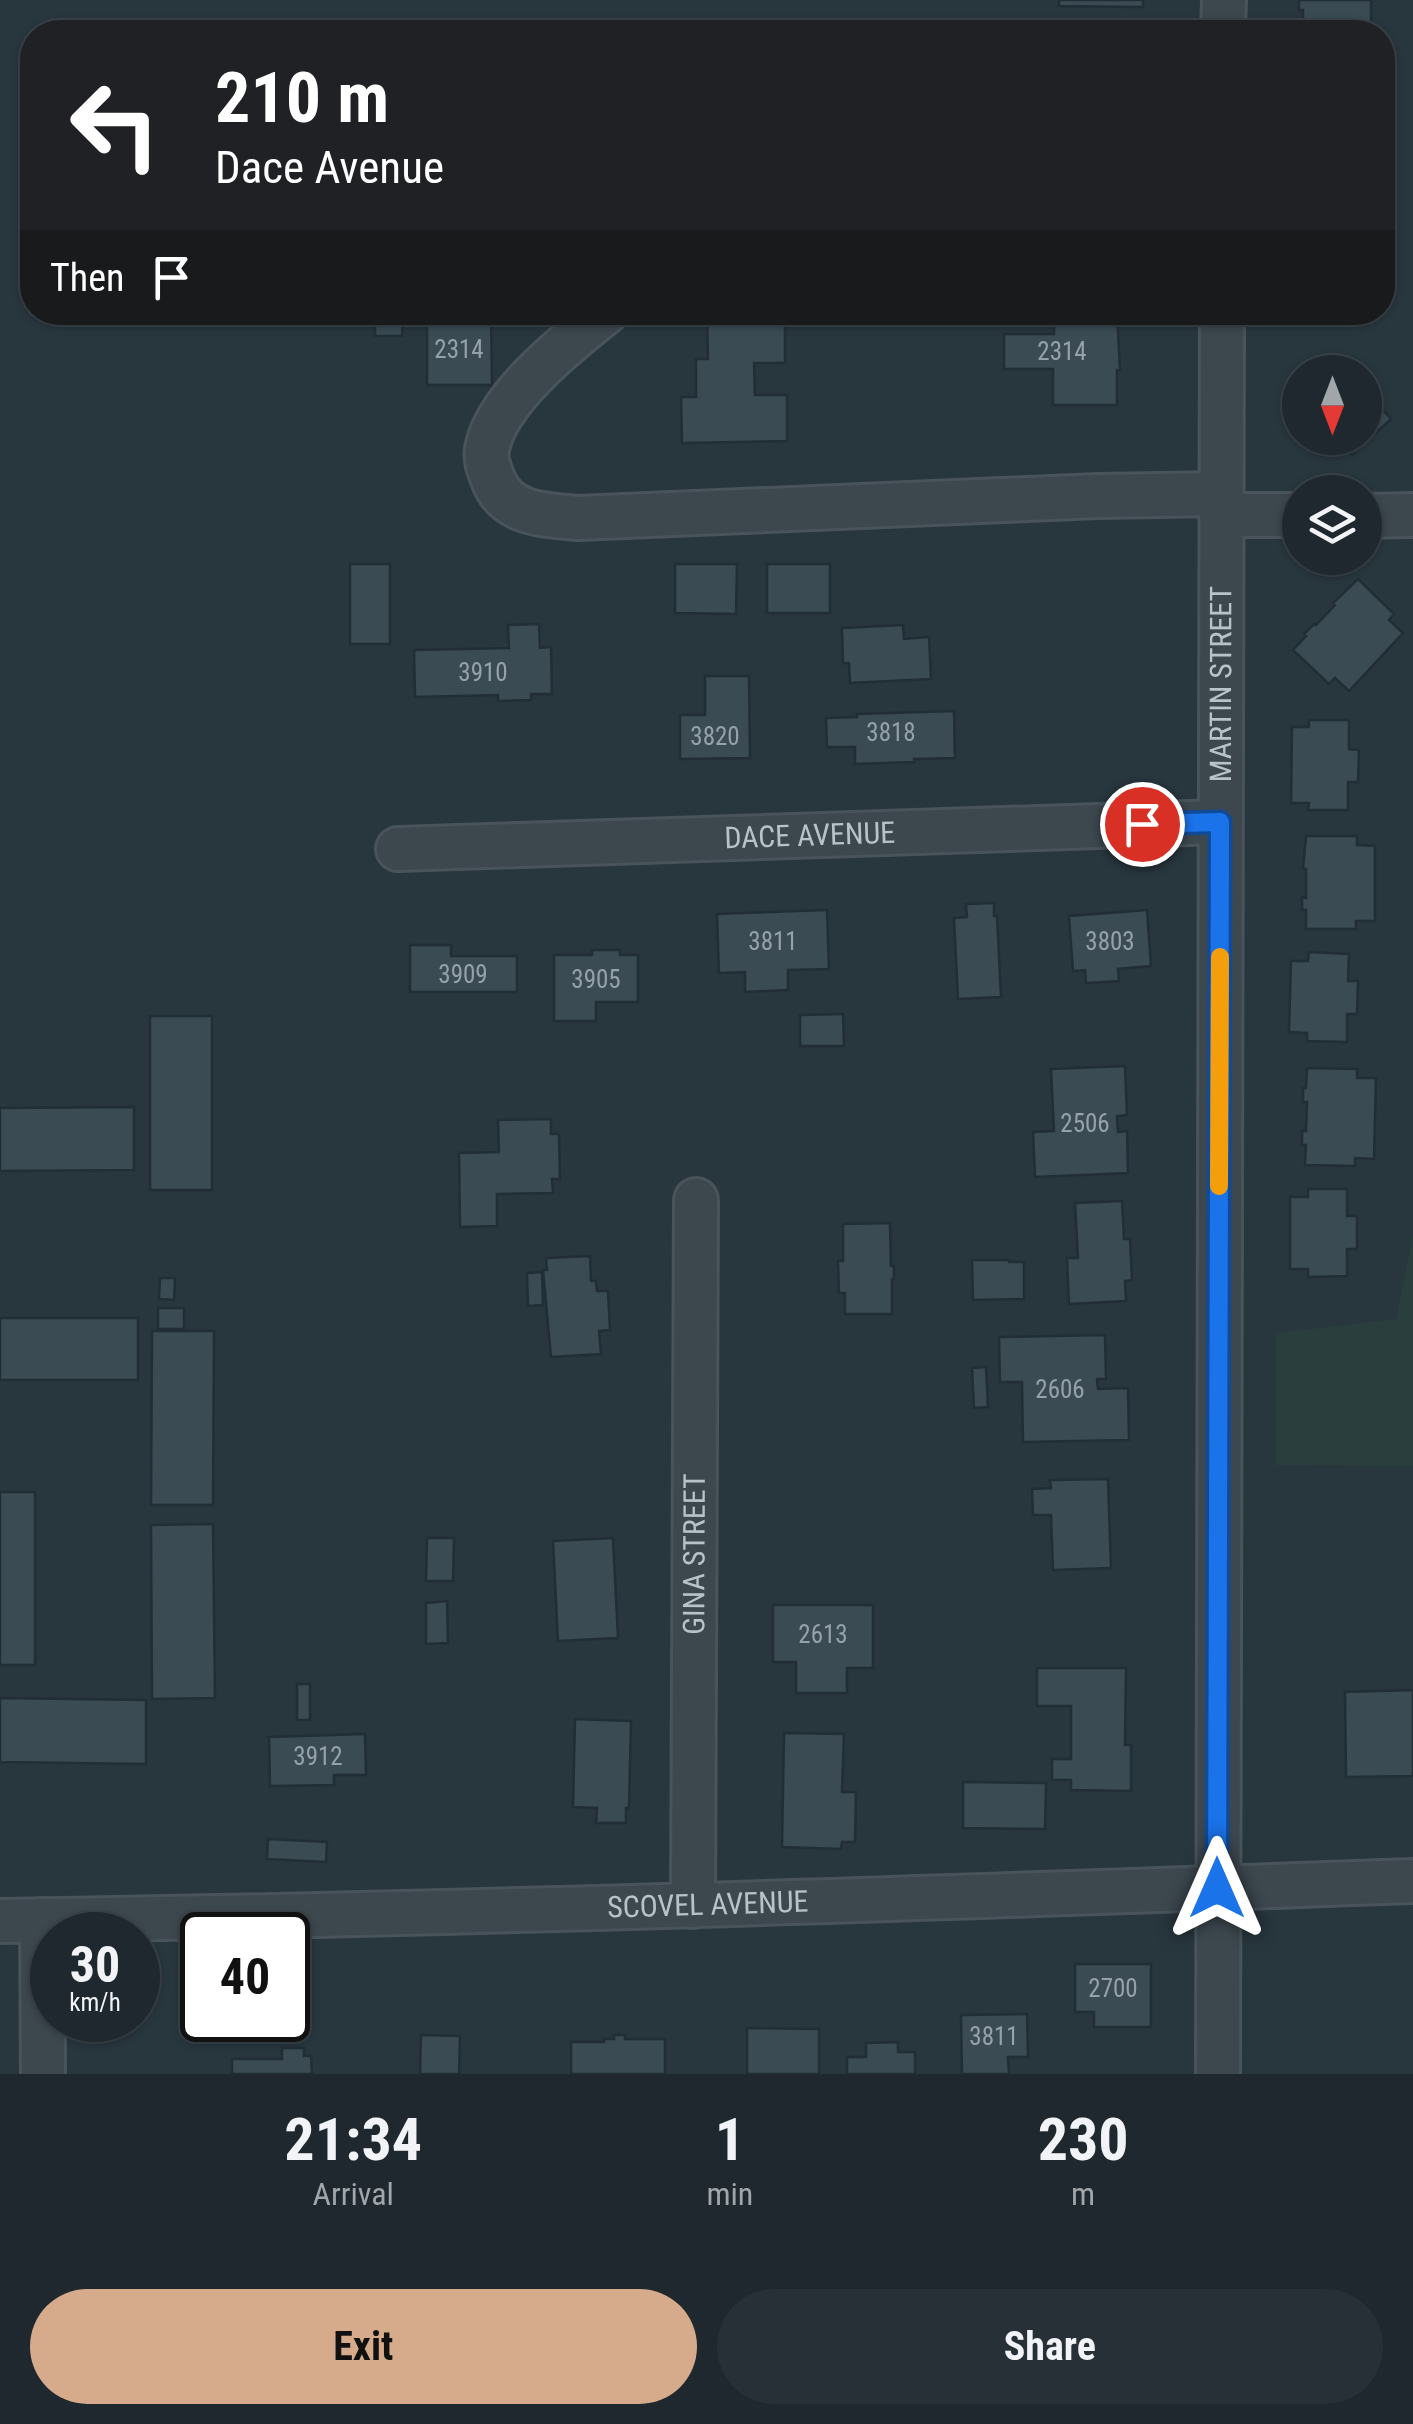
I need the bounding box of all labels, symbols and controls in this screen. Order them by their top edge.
text: 210 m [215,57,389,139]
icon: left [50,60,180,190]
text: Dace Avenue [215,141,444,194]
icon: arrive [144,250,199,305]
text: Then [50,256,124,300]
house number: 2314 [434,335,484,364]
house number: 2314 [1037,337,1087,366]
north arrow [1282,355,1382,455]
map controls [1282,355,1382,575]
button: layers [1282,475,1382,575]
street label: MARTIN STREET [1203,586,1238,782]
house number: 3910 [458,658,508,687]
house number: 3818 [866,718,916,747]
house number: 3820 [690,722,740,751]
pin [1100,782,1185,867]
icon: arrive [1115,797,1170,852]
street label: DACE AVENUE [724,815,896,855]
house number: 3811 [748,927,798,956]
house number: 3803 [1085,927,1135,956]
house number: 3909 [438,960,488,989]
house number: 3905 [571,965,621,994]
house number: 2506 [1060,1109,1110,1138]
house number: 2606 [1035,1375,1085,1404]
street label: GINA STREET [676,1473,712,1635]
house number: 2613 [798,1620,848,1649]
house number: 3912 [293,1742,343,1771]
position arrow [1165,1836,1269,1940]
street label: SCOVEL AVENUE [607,1884,809,1925]
speed limit sign: 40 [180,1912,310,2042]
text: 30 [70,1936,120,1994]
house number: 2700 [1088,1974,1138,2003]
text: km/h [69,1988,121,2017]
house number: 3811 [969,2022,1019,2051]
text: 21:34 [284,2104,422,2175]
text: 1 [715,2104,745,2175]
text: 230 [1038,2104,1129,2175]
text: Arrival [312,2175,394,2213]
text: min [706,2175,753,2213]
text: m [1071,2175,1095,2213]
button: Exit [30,2289,697,2404]
button: Share [717,2289,1383,2404]

